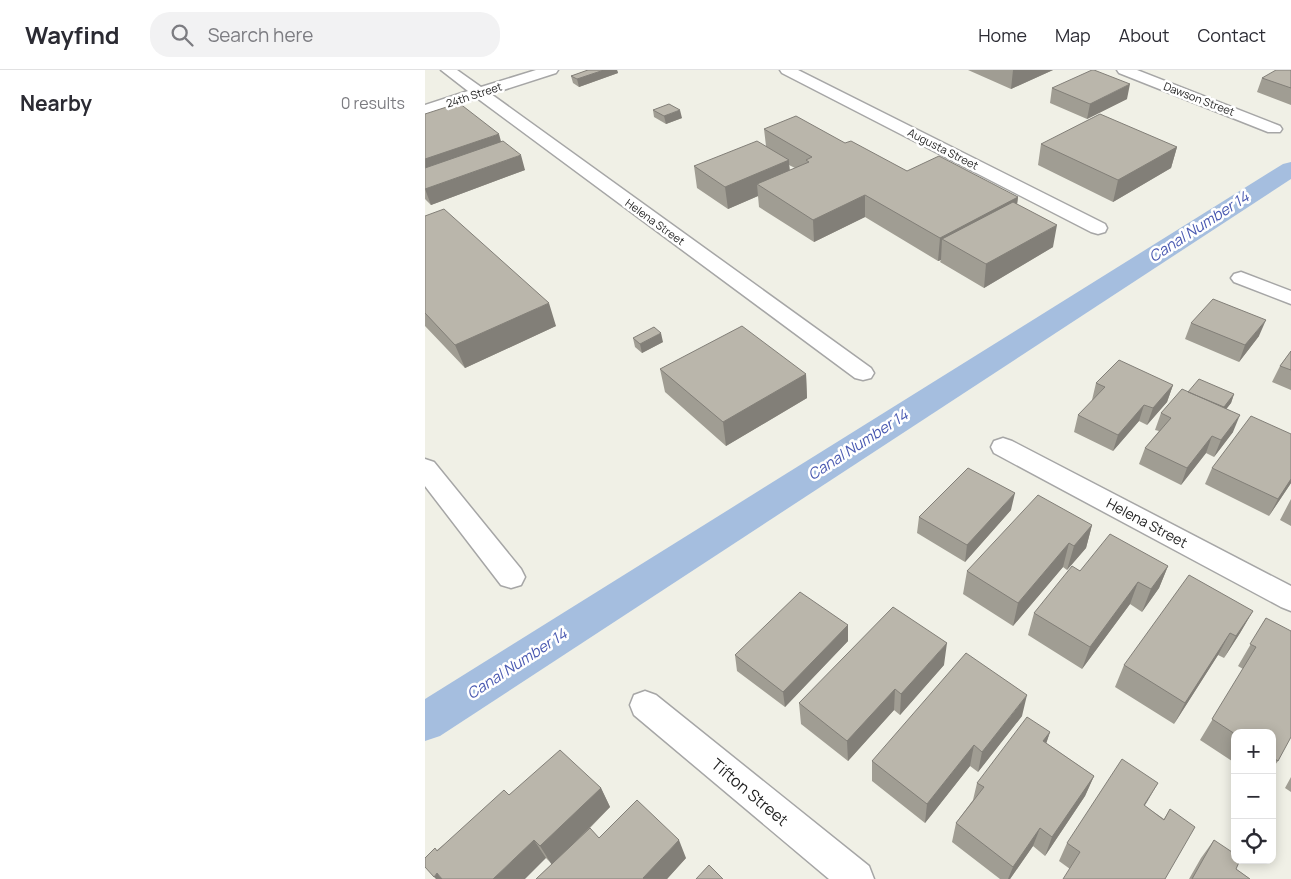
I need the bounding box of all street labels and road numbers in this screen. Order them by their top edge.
street label: 24th Street [444,78,504,111]
street label: Dawson Street [1162,78,1237,119]
street label: Augusta Street [905,124,981,173]
street label: Helena Street [623,195,688,248]
street label: Helena Street [1103,493,1191,552]
street label: Tifton Street [707,753,793,831]

